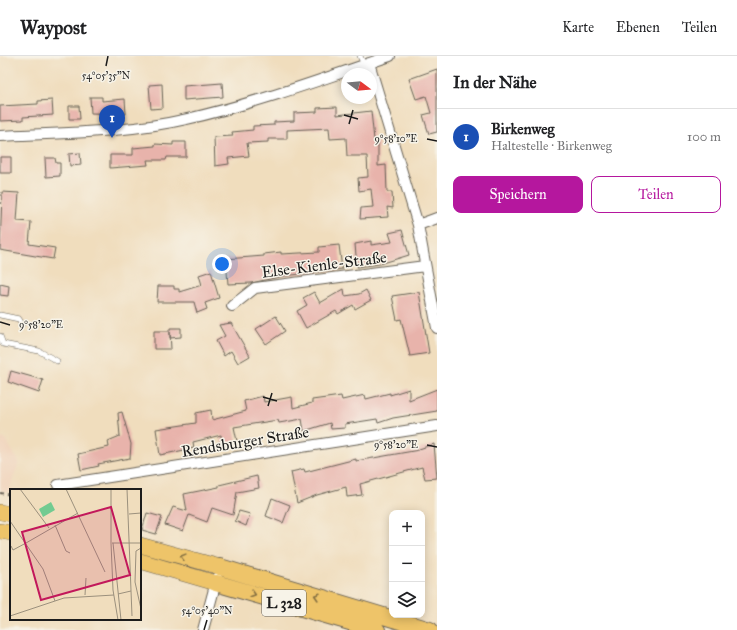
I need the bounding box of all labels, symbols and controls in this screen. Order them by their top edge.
text: Waypost [20,16,87,39]
text: Karte [562,19,594,36]
text: Ebenen [616,19,660,36]
text: Teilen [682,19,717,36]
north arrow [341,68,377,104]
text: 54°05'35"N [82,70,131,82]
text: In der Nähe [453,72,537,93]
pin: 1 [99,105,125,138]
text: Birkenweg [491,120,554,138]
text: 1 [463,129,469,145]
text: 100 m [687,129,721,145]
text: 9°58'10"E [375,133,418,145]
text: Haltestelle · Birkenweg [491,138,612,154]
button: Speichern [453,176,583,213]
button: Teilen [591,176,721,213]
street label: Else-Kienle-Straße [260,247,388,282]
your location [212,254,232,274]
text: 9°58'20"E [19,319,63,331]
street label: Rendsburger Straße [180,422,311,462]
text: 9°58'20"E [374,439,418,451]
inset map [10,489,141,620]
map controls [389,510,425,618]
button: + [389,510,425,546]
button: − [389,546,425,582]
one-way arrow [180,553,187,562]
button: layers [389,582,425,618]
one-way arrow [250,589,257,598]
road number: L 328 [262,590,306,616]
one-way arrow [314,592,321,601]
text: 54°05'40"N [181,605,233,617]

